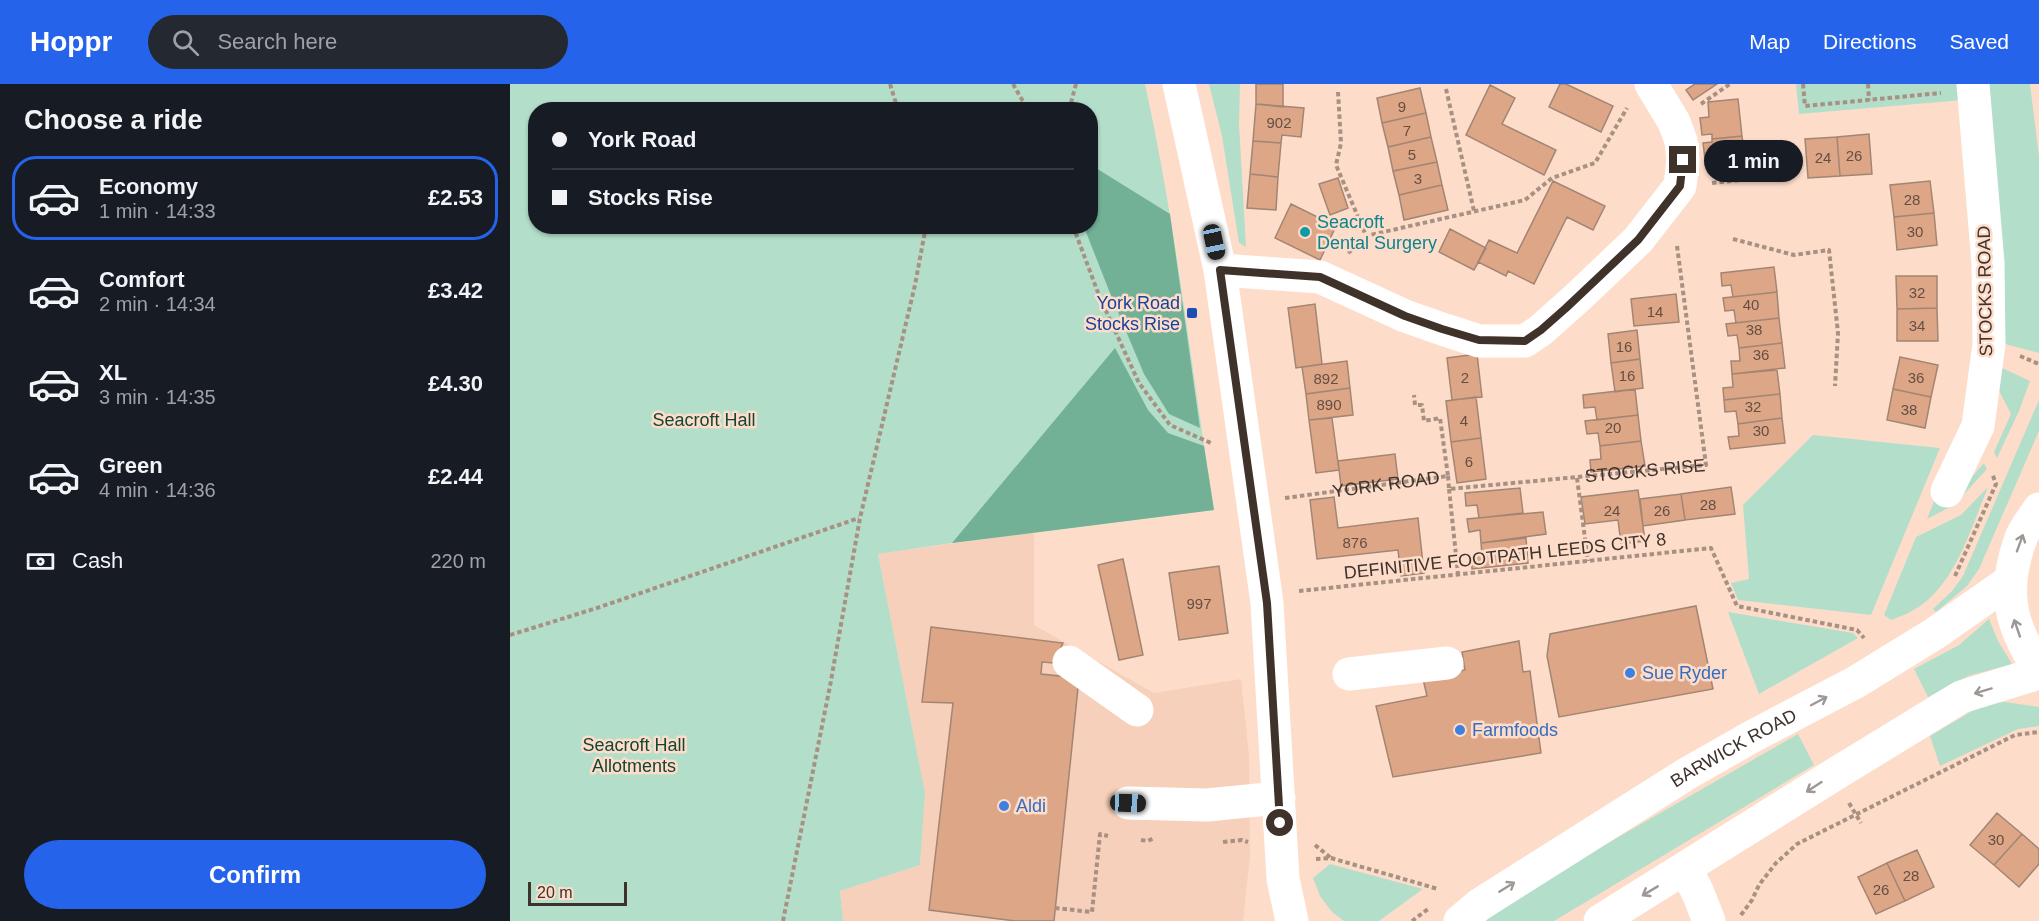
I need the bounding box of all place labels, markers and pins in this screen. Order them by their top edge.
place label: Seacroft Dental Surgery [1317,212,1437,253]
marker: Seacroft Dental Surgery [1298,225,1312,239]
place label: York Road Stocks Rise [1085,293,1180,334]
marker: York Road Stocks Rise [1185,306,1199,320]
place label: Sue Ryder [1642,663,1727,683]
marker: Sue Ryder [1623,666,1637,680]
place label: Farmfoods [1472,720,1558,740]
marker: Farmfoods [1453,723,1467,737]
place label: Aldi [1016,796,1046,816]
marker: Aldi [997,799,1011,813]

